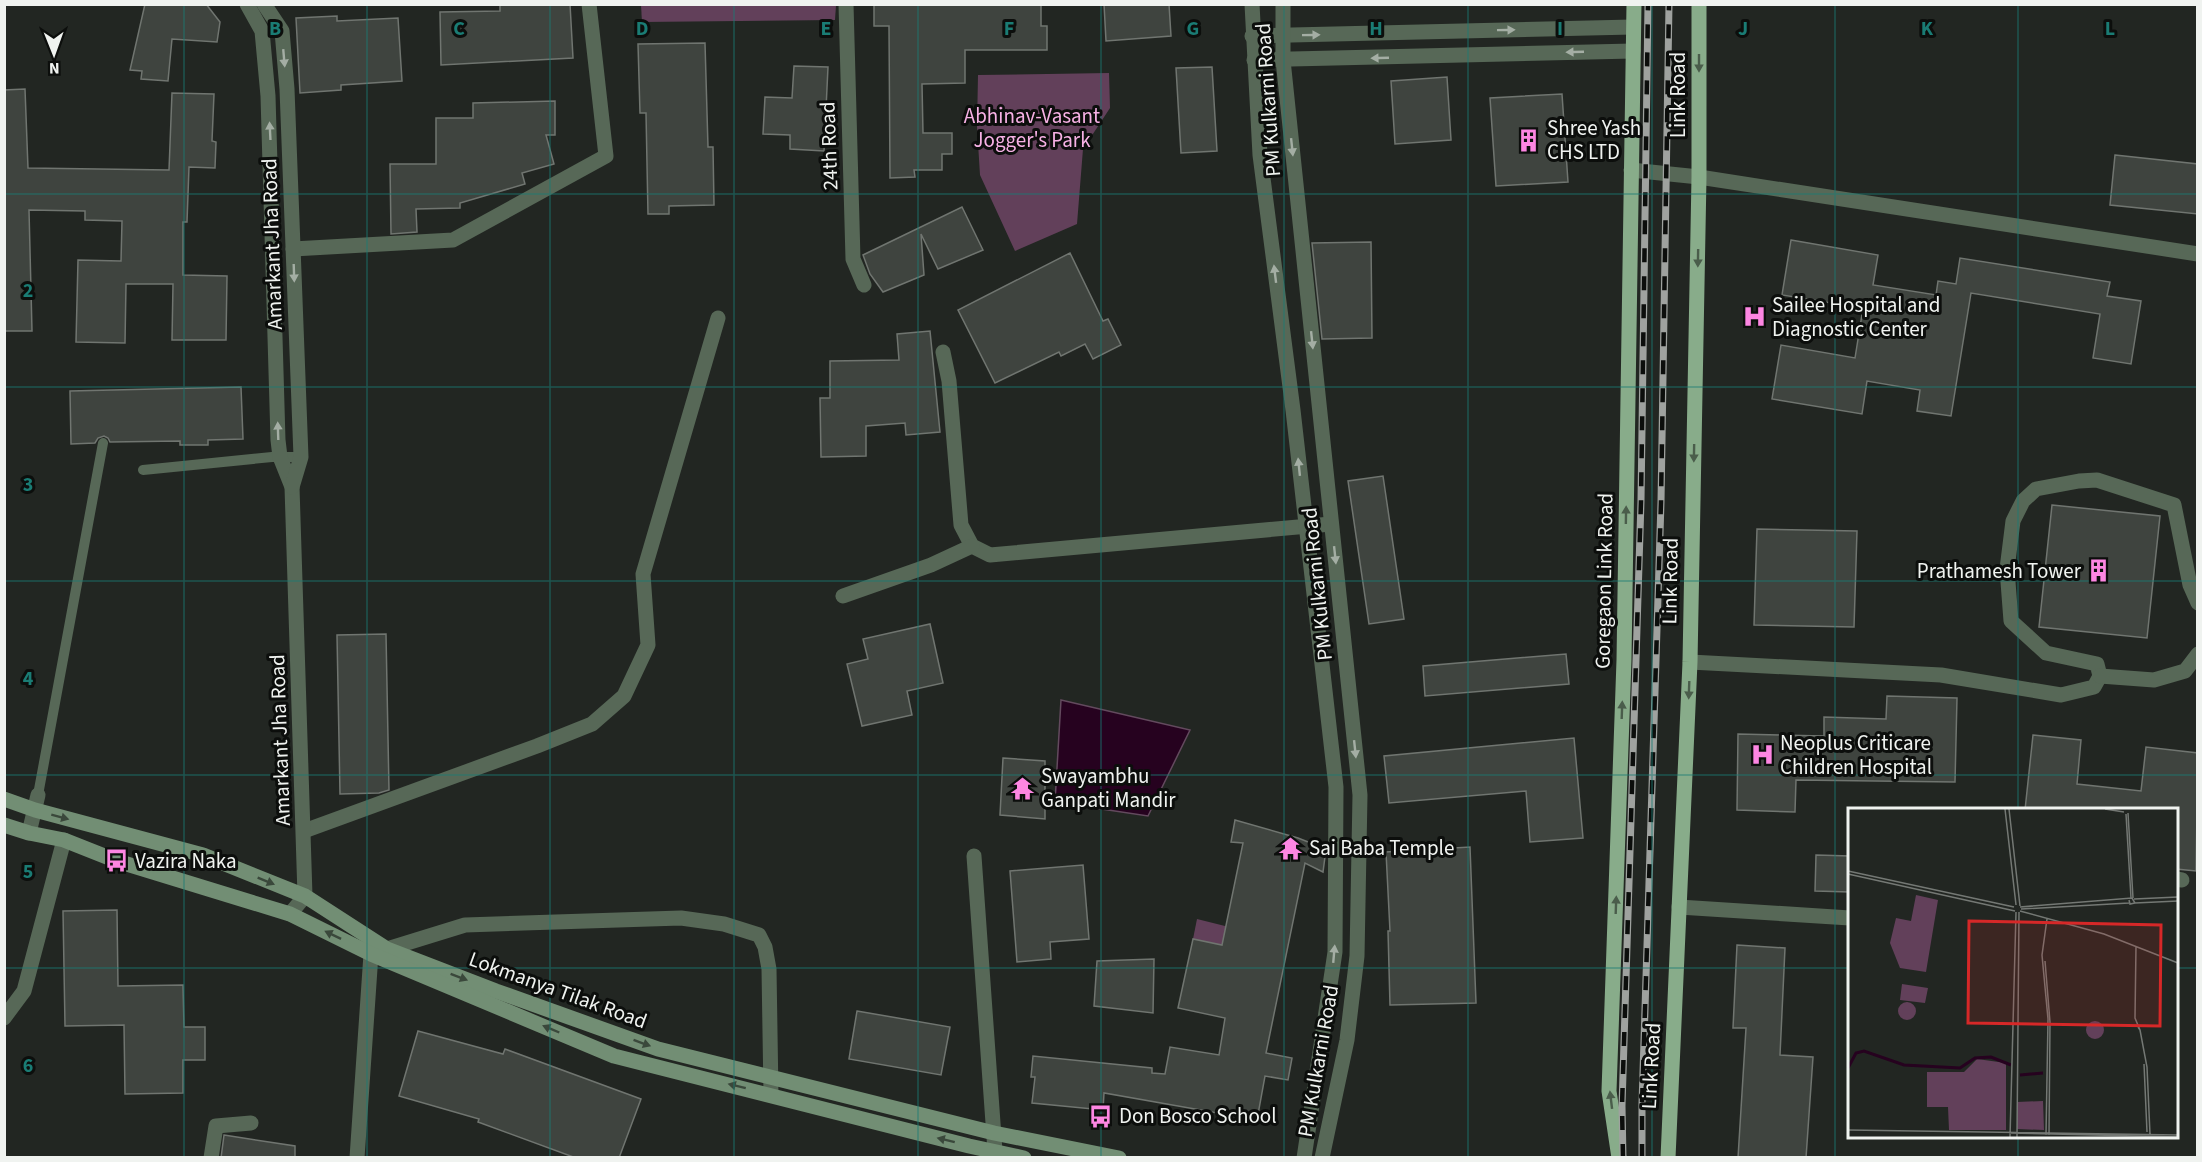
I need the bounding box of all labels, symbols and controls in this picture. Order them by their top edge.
text: B [269,15,281,43]
text: C [453,15,465,43]
text: D [636,15,648,43]
text: E [821,15,831,43]
text: F [1004,15,1014,43]
text: G [1187,15,1199,43]
text: H [1369,15,1383,43]
text: I [1557,15,1563,43]
text: J [1738,15,1748,43]
text: K [1921,15,1934,43]
text: L [2105,15,2115,43]
street label: PM Kulkarni Road [1248,22,1288,178]
north arrow [24,24,84,84]
one-way arrow [1496,25,1515,35]
one-way arrow [1301,30,1320,39]
one-way arrow [279,48,289,67]
one-way arrow [1565,48,1584,57]
street label: Link Road [1663,52,1693,138]
one-way arrow [1370,53,1389,62]
one-way arrow [1694,53,1704,72]
text: N [49,57,60,79]
street label: 24th Road [812,101,846,191]
park label: Abhinav-Vasant Jogger's Park [964,101,1100,155]
place label: Shree Yash CHS LTD [1547,113,1641,167]
one-way arrow [265,121,275,140]
building icon: Shree Yash CHS LTD [1516,127,1542,153]
one-way arrow [1287,137,1297,156]
street label: Amarkant Jha Road [254,158,290,330]
one-way arrow [1693,248,1703,267]
one-way arrow [289,264,298,283]
one-way arrow [1271,264,1280,283]
text: 2 [23,277,33,305]
place label: Sailee Hospital and Diagnostic Center [1772,290,1941,344]
hospital icon: Sailee Hospital and Diagnostic Center [1741,304,1767,330]
one-way arrow [1307,331,1317,350]
one-way arrow [273,421,283,440]
one-way arrow [1689,443,1699,462]
one-way arrow [1295,458,1304,477]
text: 3 [23,471,33,499]
street label: Goregaon Link Road [1587,493,1621,669]
one-way arrow [1621,505,1631,524]
street label: PM Kulkarni Road [1294,506,1340,662]
street label: Link Road [1654,537,1686,625]
one-way arrow [1330,546,1340,565]
place label: Prathamesh Tower [1917,556,2082,586]
building icon: Prathamesh Tower [2086,558,2112,584]
street label: Amarkant Jha Road [262,654,298,826]
text: 4 [23,665,34,693]
one-way arrow [1684,680,1693,699]
one-way arrow [1617,700,1627,719]
place label: Neoplus Criticare Children Hospital [1780,728,1932,782]
one-way arrow [1350,740,1360,759]
hospital icon: Neoplus Criticare Children Hospital [1749,742,1775,768]
place label: Swayambhu Ganpati Mandir [1041,761,1176,815]
temple icon: Swayambhu Ganpati Mandir [1010,775,1036,801]
inset map [1848,808,2178,1138]
one-way arrow [51,813,69,822]
place label: Sai Baba Temple [1309,833,1454,863]
temple icon: Sai Baba Temple [1278,835,1304,861]
place label: Vazira Naka [135,846,237,876]
bus stop icon: Vazira Naka [104,848,130,874]
text: 5 [23,858,33,886]
one-way arrow [258,876,276,886]
one-way arrow [1611,895,1620,914]
one-way arrow [325,931,342,940]
street label: Lokmanya Tilak Road [465,944,651,1036]
one-way arrow [1329,945,1339,964]
one-way arrow [450,972,468,982]
street label: PM Kulkarni Road [1290,983,1346,1139]
street label: Link Road [1634,1022,1668,1110]
one-way arrow [542,1024,560,1033]
one-way arrow [633,1039,651,1048]
text: 6 [23,1052,33,1080]
one-way arrow [728,1081,746,1091]
one-way arrow [1606,1090,1615,1109]
place label: Don Bosco School [1119,1101,1277,1131]
bus stop icon: Don Bosco School [1088,1103,1114,1129]
one-way arrow [937,1135,955,1144]

